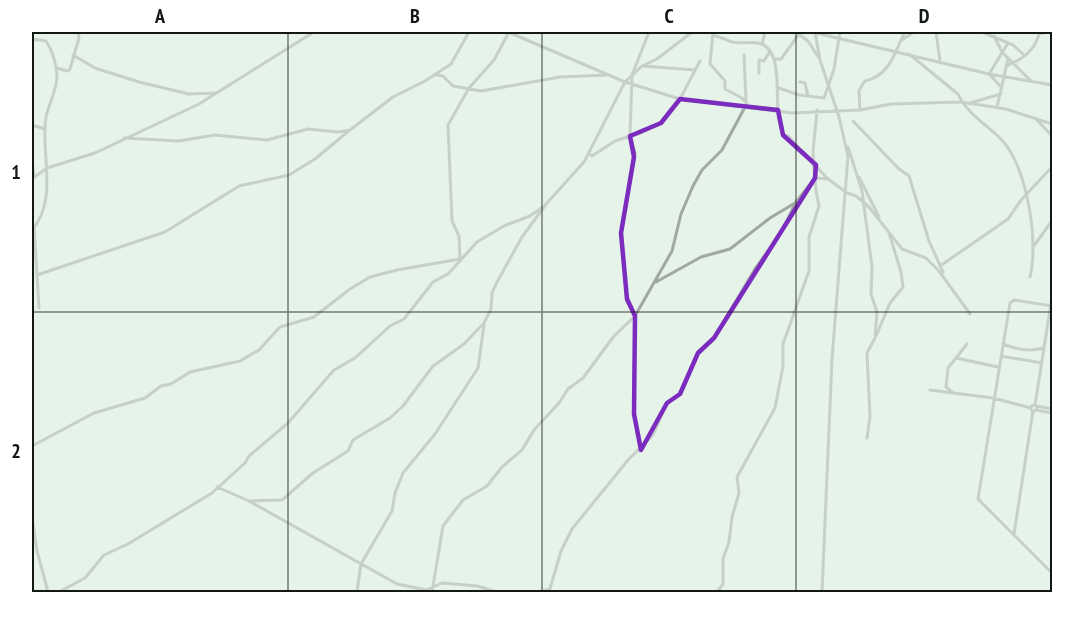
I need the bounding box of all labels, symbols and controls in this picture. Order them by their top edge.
text: A [154,3,166,29]
text: B [410,3,420,29]
text: C [664,3,674,29]
text: D [919,3,930,29]
text: 1 [11,159,21,185]
text: 2 [11,438,21,464]

